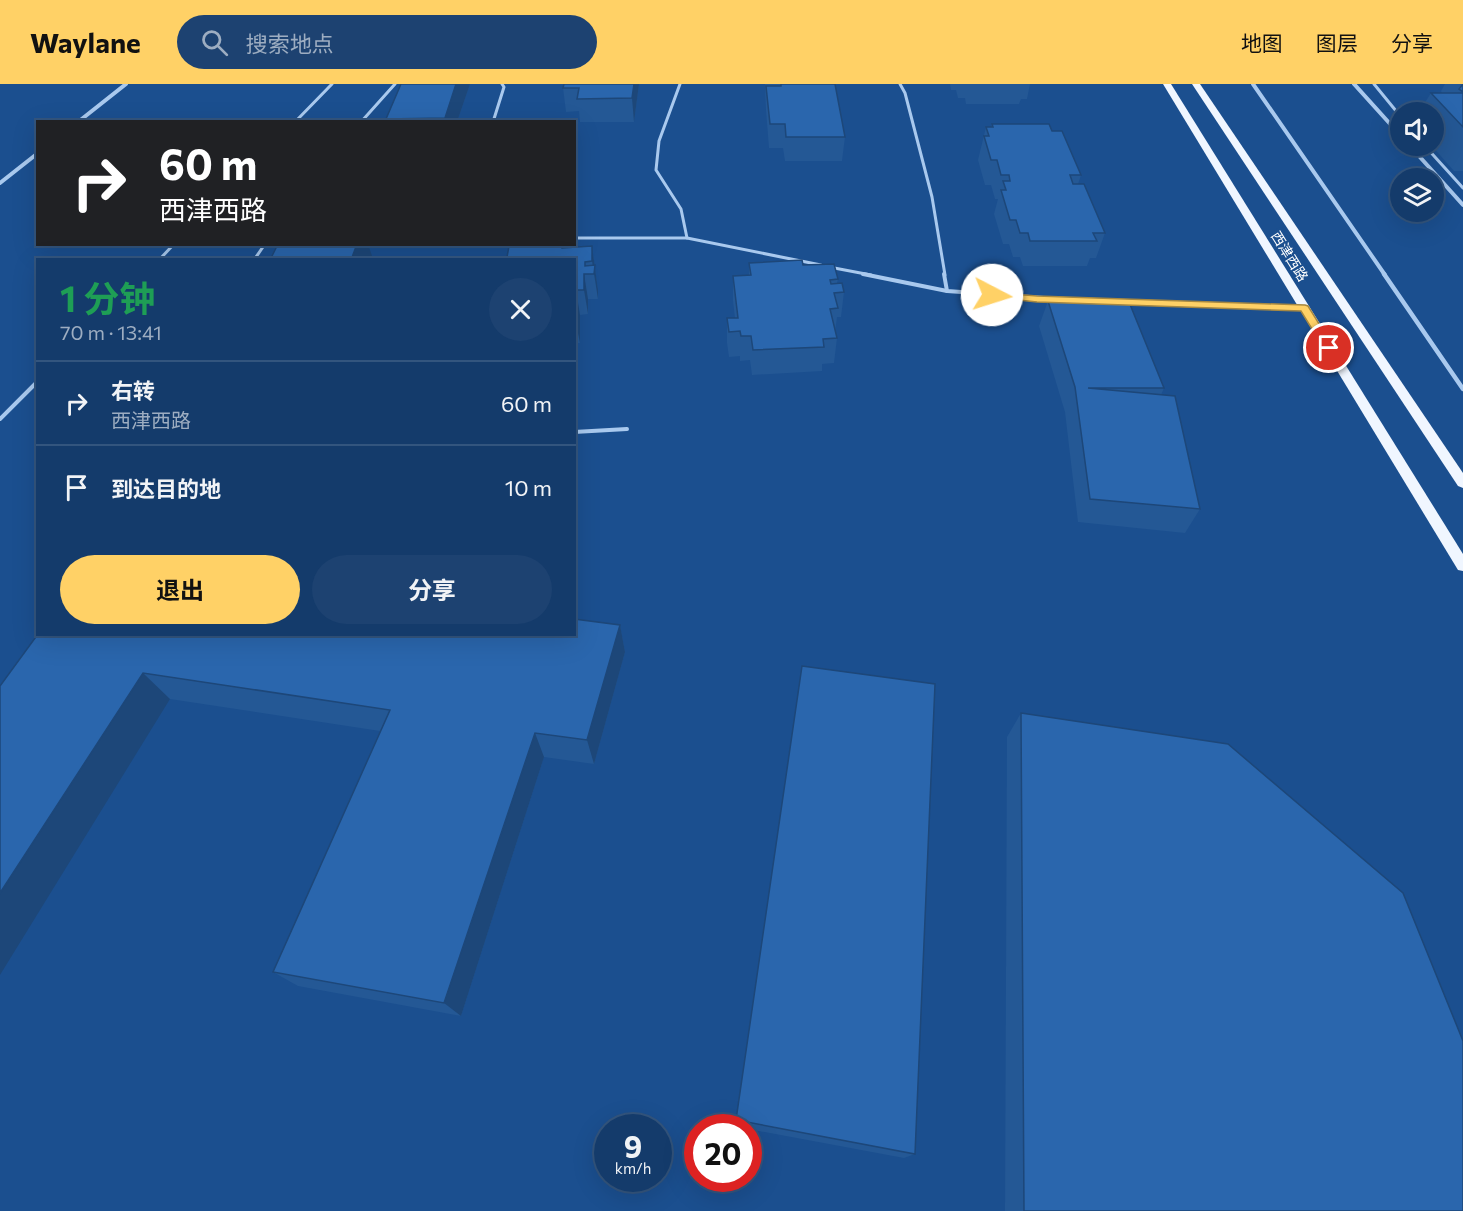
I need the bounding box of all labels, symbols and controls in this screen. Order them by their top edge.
search box [177,15,597,69]
text: Waylane [30,25,141,59]
icon: search [198,26,231,59]
text: 搜索地点 [246,30,334,57]
text: 地图 [1241,30,1283,55]
text: 图层 [1316,30,1358,55]
text: 分享 [1391,30,1433,55]
map controls [1390,102,1444,222]
button: sound [1390,102,1444,156]
text: 60 m [159,137,258,189]
icon: right [60,144,138,222]
button: layers [1390,168,1444,222]
text: 西津西路 [159,193,267,226]
street label: 西津西路 [1268,228,1312,284]
position arrow [960,263,1024,327]
text: 1 分钟 [60,275,155,319]
button: close [489,278,552,341]
text: 70 m · 13:41 [60,320,162,344]
pin [1303,322,1354,373]
icon: arrive [1312,331,1345,364]
text: 右转 [111,377,155,404]
icon: right [60,387,93,420]
text: 60 m [501,390,552,417]
text: 西津西路 [111,408,191,432]
icon: arrive [60,471,93,504]
text: 10 m [505,474,552,501]
text: 到达目的地 [111,475,221,502]
button: 退出 [60,555,300,624]
button: 分享 [312,555,552,624]
speed limit sign: 20 [684,1114,762,1192]
text: 9 [624,1127,642,1164]
text: km/h [615,1159,651,1177]

